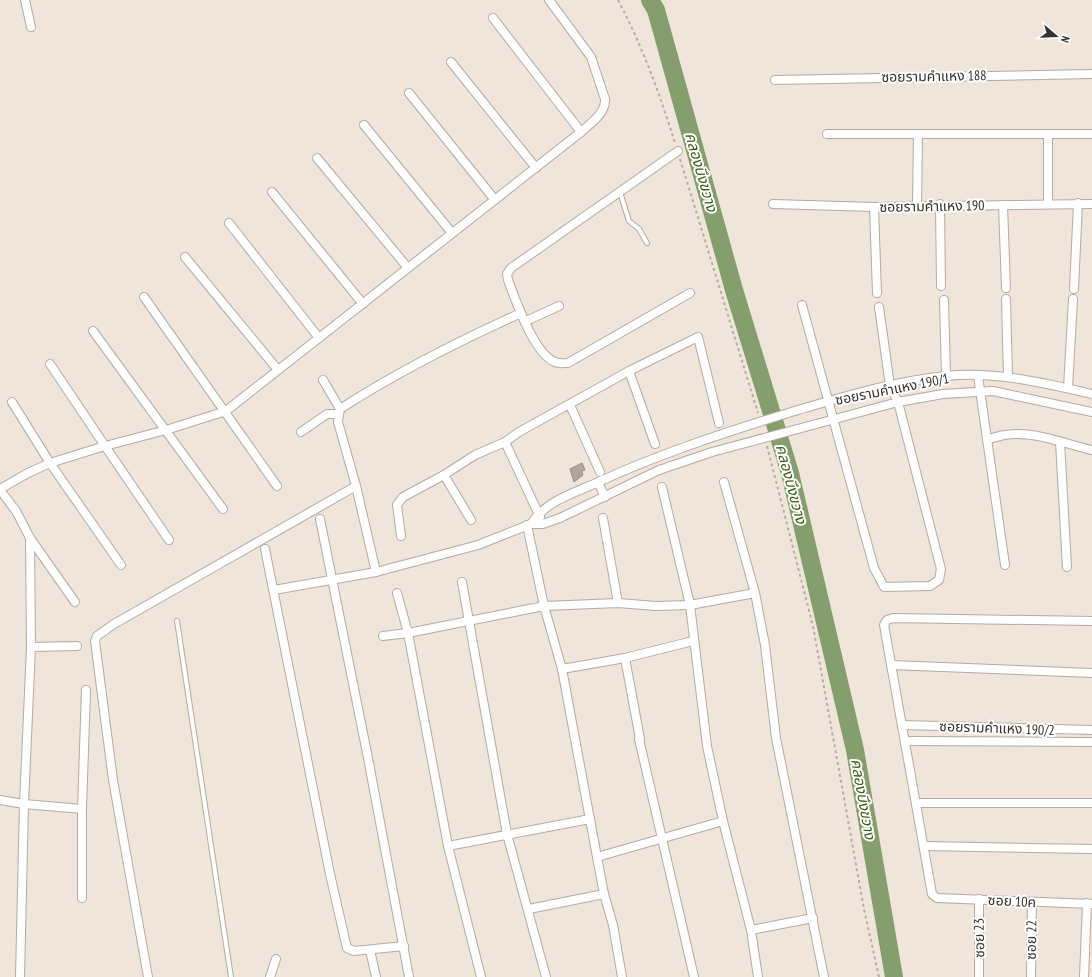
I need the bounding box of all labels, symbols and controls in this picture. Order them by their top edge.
north arrow [1036,16,1076,56]
text: N [1058,34,1073,44]
street label: ซอยรามคำแหง 188 [881,66,987,86]
water label: คลองบึงขวาง [681,130,722,214]
street label: ซอยรามคำแหง 190 [879,196,985,216]
street label: ซอยรามคำแหง 190/1 [834,369,950,409]
water label: คลองบึงขวาง [772,442,811,526]
street label: ซอยรามคำแหง 190/2 [939,717,1055,739]
water label: คลองบึงขวาง [847,757,880,842]
street label: ซอย 10ค [987,891,1037,911]
street label: ซอย 23 [970,918,988,958]
street label: ซอย 22 [1022,920,1040,960]

